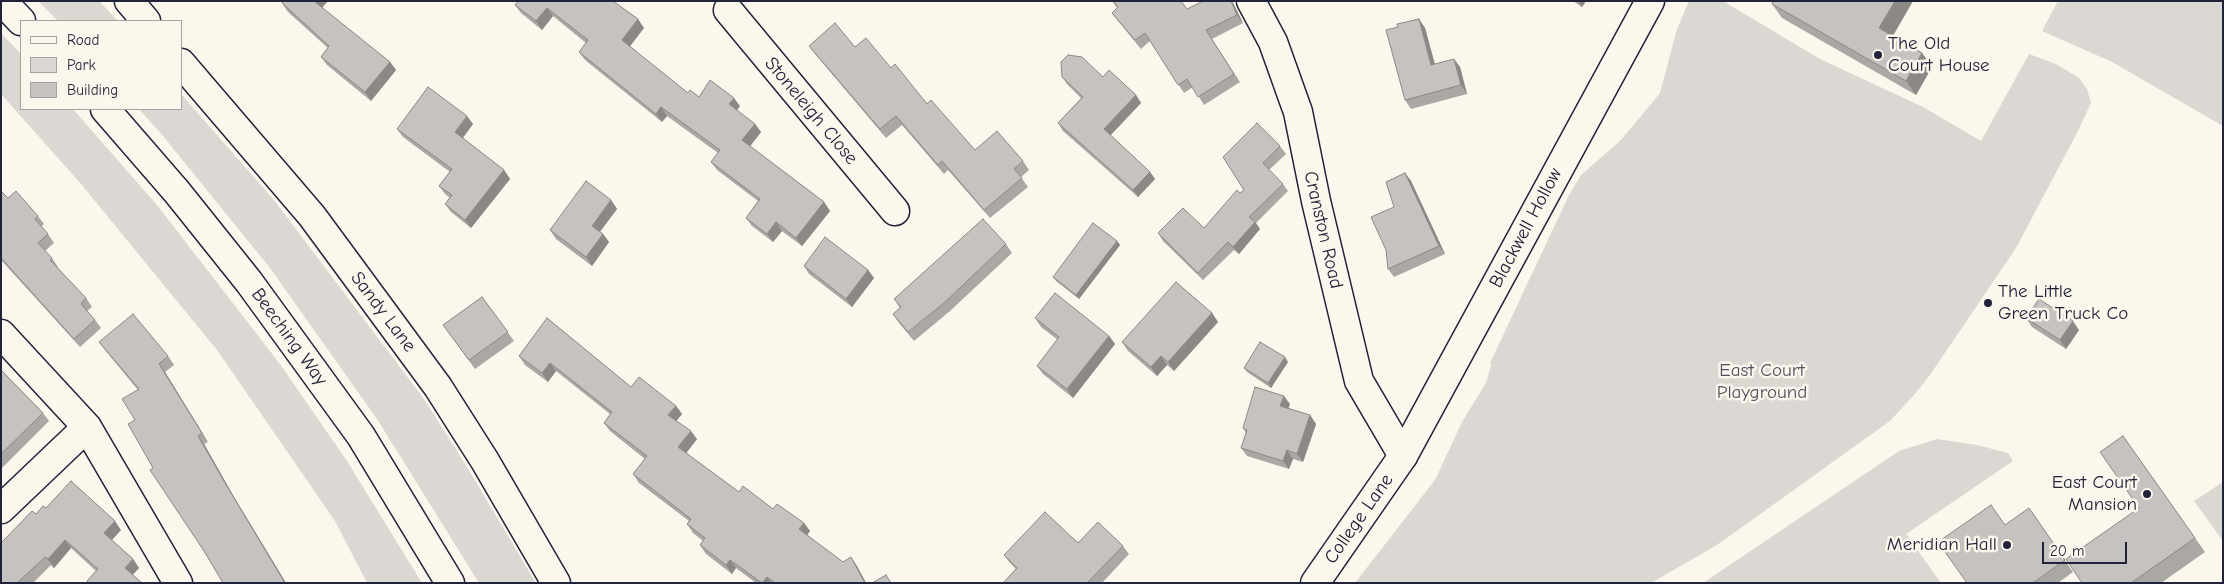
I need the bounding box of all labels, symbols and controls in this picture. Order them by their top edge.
legend [20,20,182,110]
text: Road [67,31,99,49]
place label: The Old Court House [1888,33,1990,77]
marker: The Old Court House [1872,49,1884,61]
street label: Stoneleigh Close [759,53,863,169]
text: Park [67,56,96,74]
text: Building [67,81,118,99]
street label: Blackwell Hollow [1485,164,1567,292]
street label: Cranston Road [1298,169,1348,291]
street label: Sandy Lane [345,267,421,357]
place label: The Little Green Truck Co [1998,281,2128,325]
street label: Beeching Way [246,284,332,390]
marker: The Little Green Truck Co [1982,297,1994,309]
park label: East Court Playground [1717,360,1807,404]
street label: College Lane [1320,470,1398,568]
place label: East Court Mansion [2052,472,2137,516]
marker: East Court Mansion [2141,488,2153,500]
scale bar [2044,532,2129,564]
place label: Meridian Hall [1887,534,1997,556]
marker: Meridian Hall [2001,539,2013,551]
text: 20 m [2050,542,2084,560]

